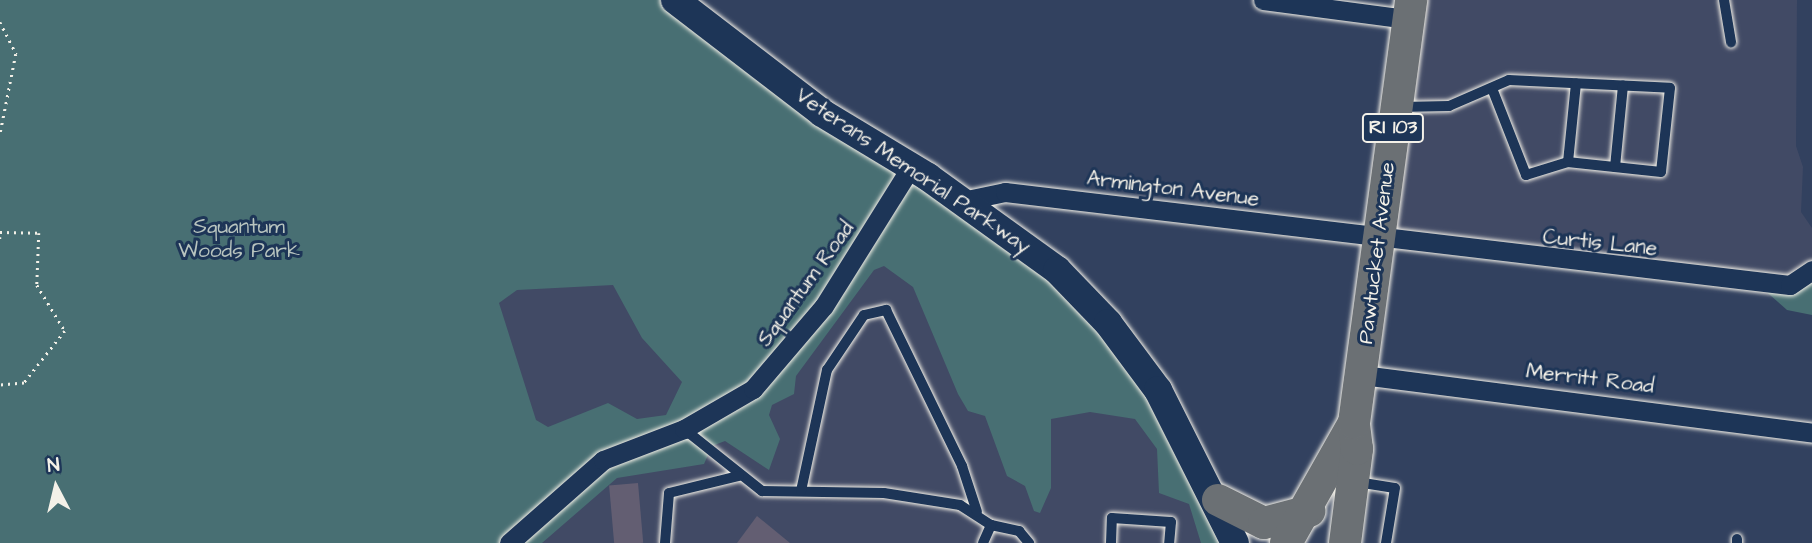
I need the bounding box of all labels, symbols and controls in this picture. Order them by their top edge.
street label: Veterans Memorial Parkway [791,83,1035,259]
road number: RI 103 [1362,112,1424,144]
street label: Pawtucket Avenue [1353,161,1401,345]
street label: Armington Avenue [1085,166,1261,212]
park label: Squantum Woods Park [178,214,300,264]
street label: Squantum Road [752,217,860,351]
street label: Curtis Lane [1542,224,1658,262]
street label: Merritt Road [1525,359,1655,399]
north arrow [21,452,91,522]
text: N [46,452,61,480]

